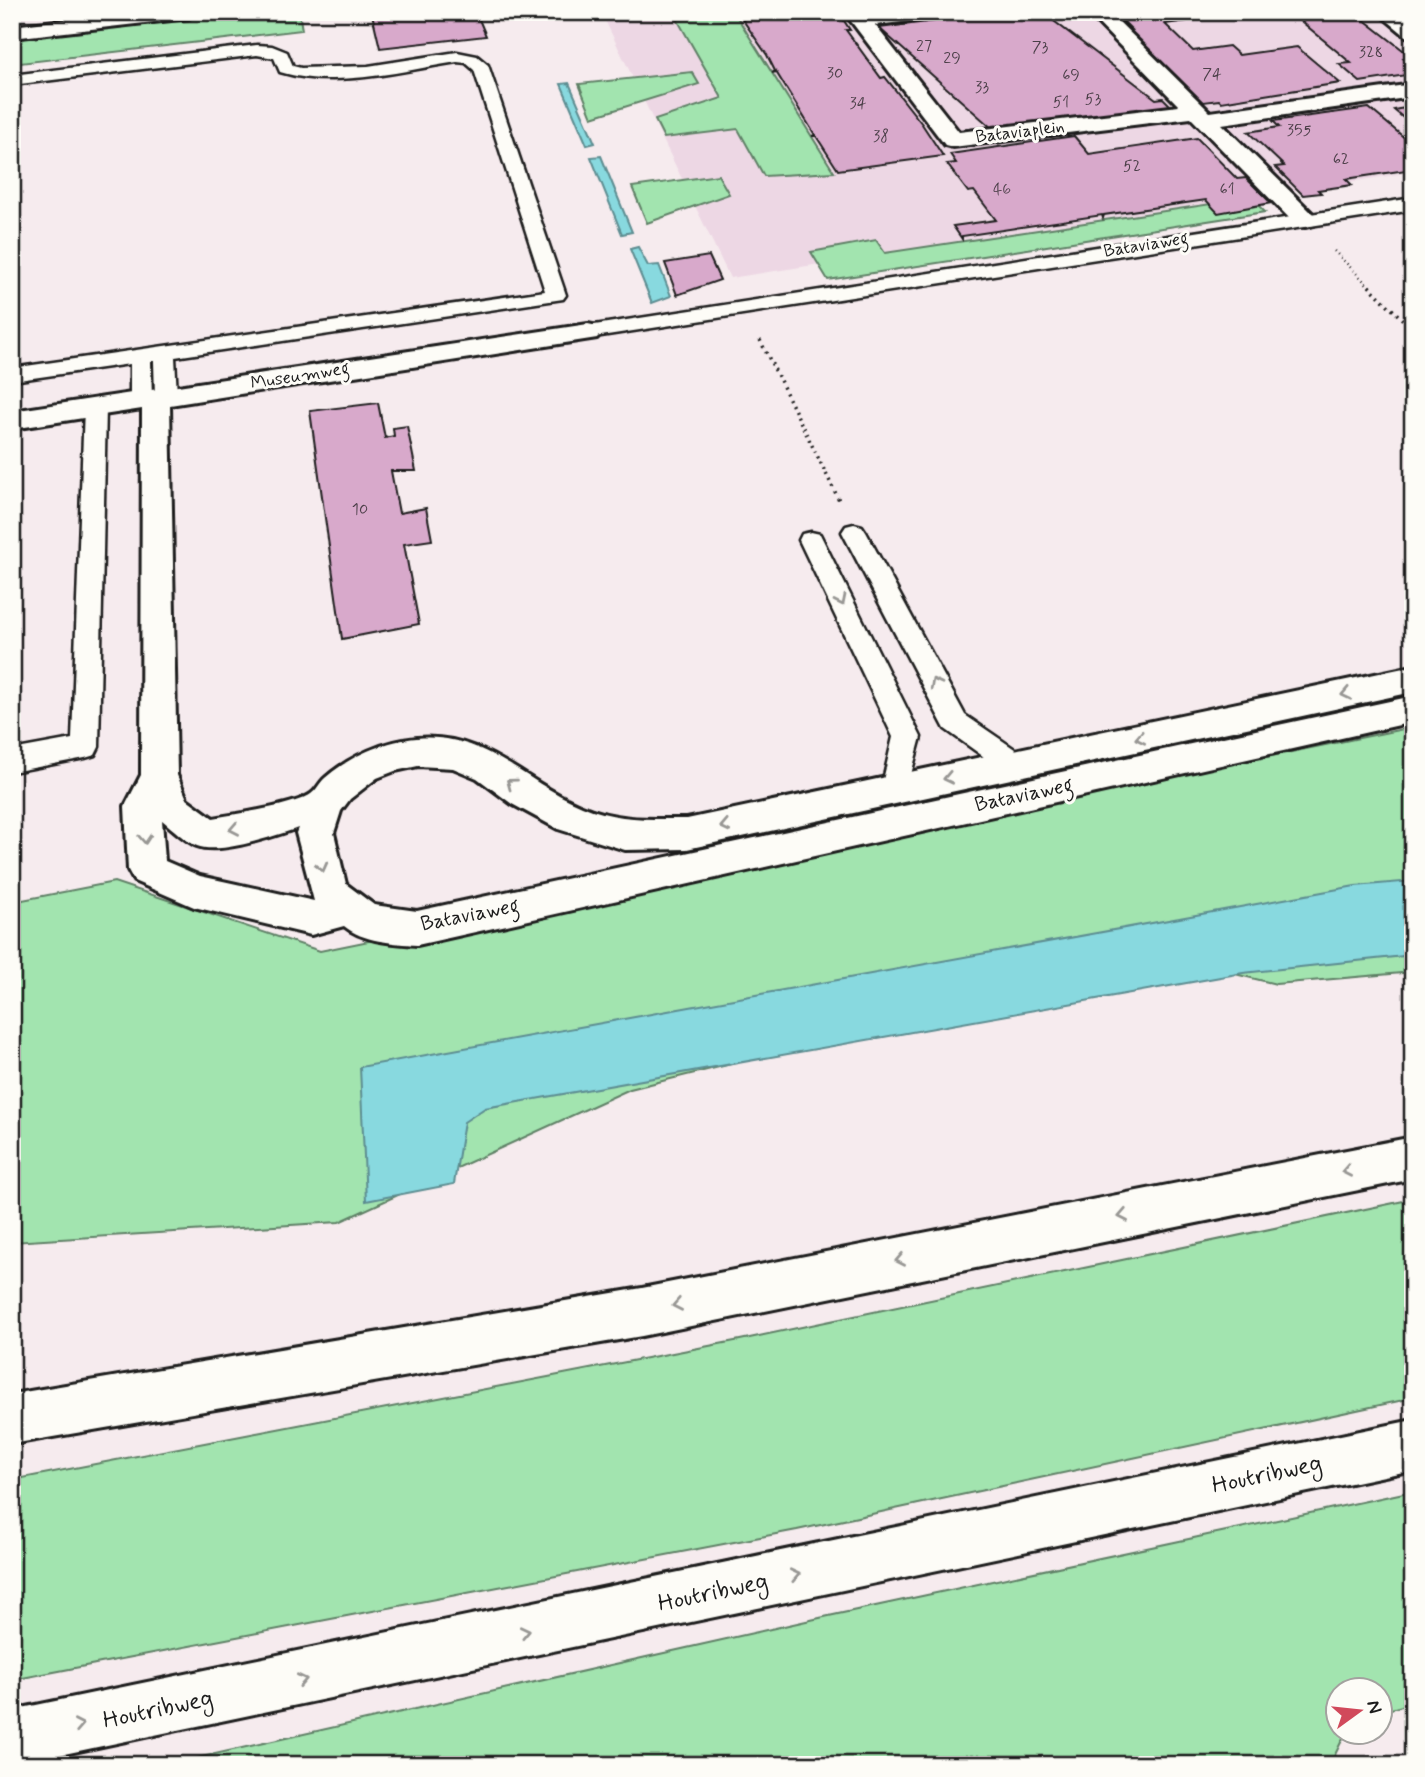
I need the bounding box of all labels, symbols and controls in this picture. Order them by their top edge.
house number: 27 [916,36,932,57]
house number: 73 [1032,37,1048,58]
house number: 328 [1359,42,1383,63]
house number: 29 [943,48,961,69]
house number: 30 [827,63,843,84]
house number: 74 [1202,64,1222,85]
house number: 69 [1062,65,1080,86]
house number: 33 [975,77,989,98]
house number: 53 [1085,89,1101,110]
house number: 51 [1053,92,1069,113]
house number: 34 [850,93,867,114]
street label: Bataviaplein [974,115,1066,149]
house number: 355 [1287,120,1311,141]
house number: 38 [873,126,889,147]
house number: 62 [1333,149,1349,170]
house number: 52 [1123,156,1141,177]
house number: 46 [993,179,1011,200]
house number: 61 [1219,179,1235,200]
street label: Bataviaweg [1102,226,1191,266]
street label: Museumweg [249,356,351,398]
house number: 10 [352,499,368,520]
one-way arrow [832,594,846,606]
one-way arrow [929,678,943,690]
one-way arrow [1340,685,1352,700]
one-way arrow [1134,730,1146,744]
one-way arrow [942,770,954,785]
street label: Bataviaweg [972,771,1076,821]
one-way arrow [506,779,519,792]
one-way arrow [719,817,731,832]
one-way arrow [228,821,240,836]
one-way arrow [137,834,152,845]
one-way arrow [314,861,328,873]
street label: Bataviaweg [418,892,522,940]
one-way arrow [1340,1163,1352,1178]
one-way arrow [1117,1207,1129,1222]
one-way arrow [894,1252,906,1267]
one-way arrow [671,1296,683,1311]
street label: Houtribweg [1209,1448,1325,1504]
street label: Houtribweg [655,1566,771,1622]
one-way arrow [789,1569,801,1584]
one-way arrow [519,1626,531,1641]
one-way arrow [296,1673,308,1688]
north arrow [1324,1676,1394,1746]
street label: Houtribweg [100,1683,216,1739]
text: N [1360,1698,1388,1716]
one-way arrow [73,1719,85,1734]

